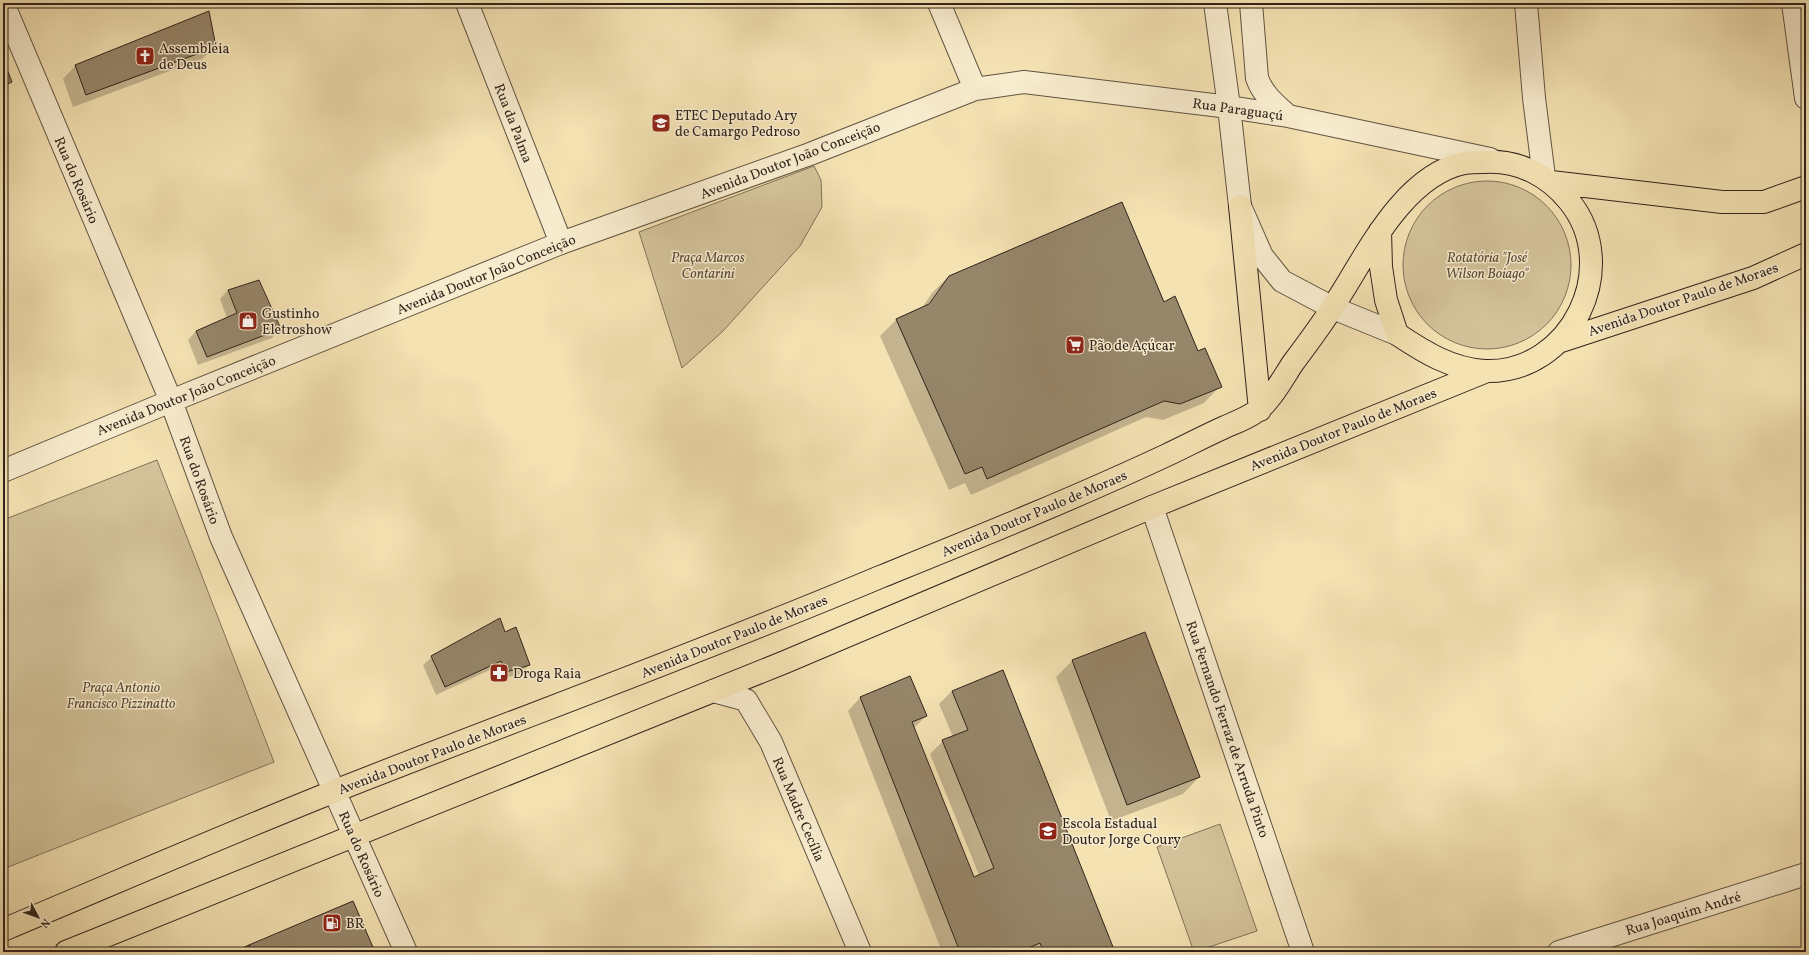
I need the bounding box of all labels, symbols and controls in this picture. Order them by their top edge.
place label: Assembléia de Deus [159,40,229,75]
church icon: Assembléia de Deus [134,45,156,67]
street label: Rua da Palma [489,81,536,166]
street label: Rua Paraguaçú [1191,95,1284,126]
place label: ETEC Deputado Ary de Camargo Pedroso [675,107,800,142]
school or university icon: ETEC Deputado Ary de Camargo Pedroso [650,112,672,134]
street label: Avenida Doutor João Conceição [698,118,883,205]
street label: Rua do Rosário [49,134,102,227]
street label: Avenida Doutor João Conceição [394,231,579,320]
park label: Praça Marcos Contarini [671,249,745,284]
park label: Rotatória "José Wilson Boiago" [1446,249,1530,284]
street label: Avenida Doutor Paulo de Moraes [1586,259,1781,342]
place label: Gustinho Eletroshow [262,305,332,340]
shop icon: Gustinho Eletroshow [237,310,259,332]
supermarket icon: Pão de Açúcar [1064,334,1086,356]
place label: Pão de Açúcar [1089,337,1175,356]
street label: Avenida Doutor João Conceição [94,352,279,441]
street label: Avenida Doutor Paulo de Moraes [1247,384,1440,477]
street label: Rua do Rosário [174,434,223,527]
street label: Avenida Doutor Paulo de Moraes [939,467,1130,562]
street label: Avenida Doutor Paulo de Moraes [638,591,831,684]
street label: Rua Fernando Ferraz de Arruda Pinto [1180,618,1273,841]
pharmacy icon: Droga Raia [488,662,510,684]
place label: Droga Raia [513,665,581,684]
park label: Praça Antonio Francisco Pizzinatto [67,679,176,714]
street label: Avenida Doutor Paulo de Moraes [336,711,529,800]
street label: Rua Madre Cecília [767,754,828,865]
street label: Rua do Rosário [333,808,388,901]
place label: Escola Estadual Doutor Jorge Coury [1062,815,1181,850]
school or university icon: Escola Estadual Doutor Jorge Coury [1037,820,1059,842]
street label: Rua Joaquim André [1623,888,1744,941]
north arrow [18,897,58,937]
fuel station icon: BR [321,912,343,934]
text: N [36,915,53,931]
place label: BR [346,915,365,934]

